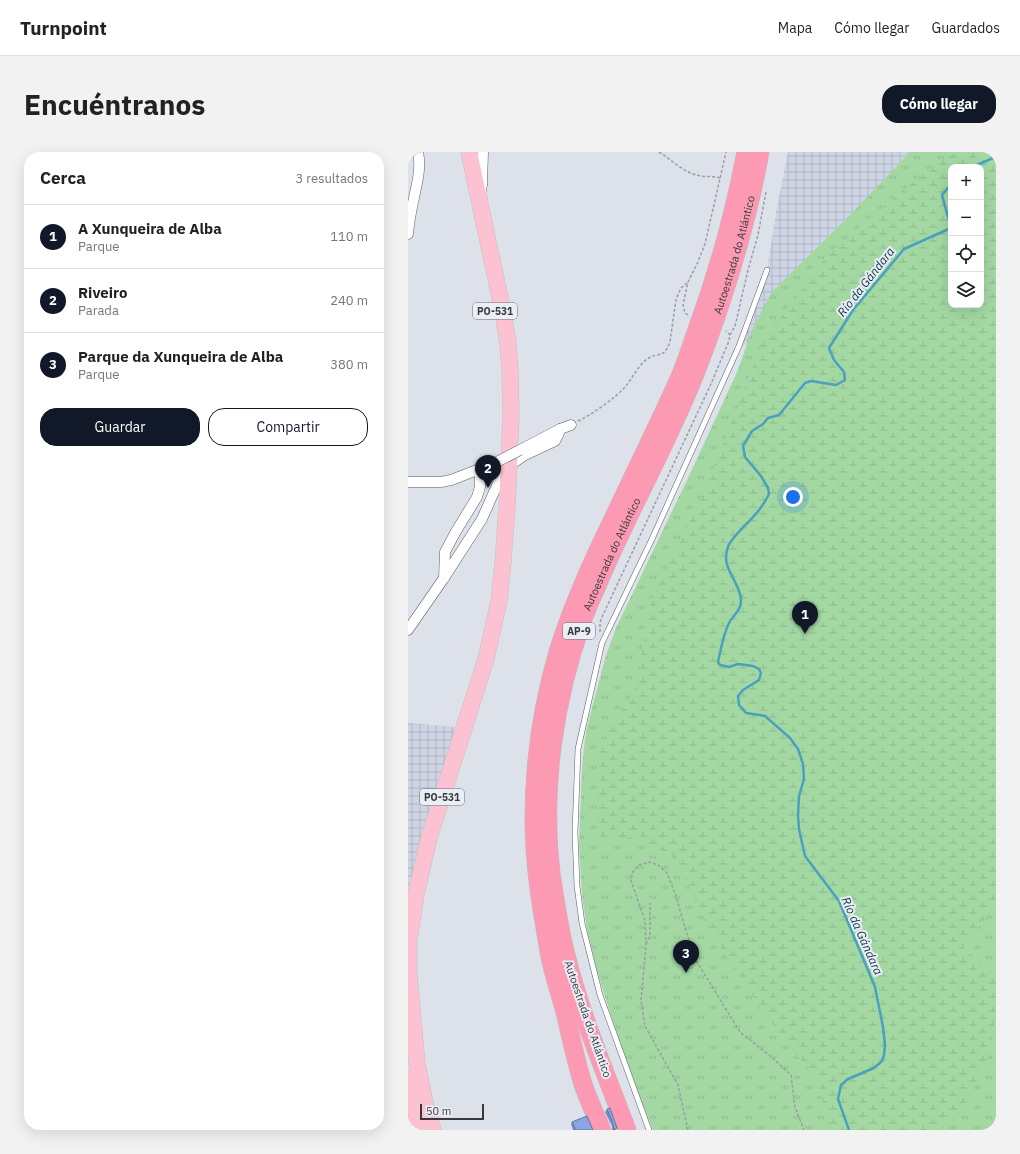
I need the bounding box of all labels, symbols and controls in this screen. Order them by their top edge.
text: Turnpoint [20,16,107,40]
text: Mapa [778,19,812,37]
text: Cómo llegar [834,19,909,37]
text: Guardados [931,19,1000,37]
button: Cómo llegar [882,85,996,123]
text: Encuéntranos [24,86,205,123]
map controls [948,164,984,308]
button: + [948,164,984,200]
text: Cerca [40,167,86,189]
text: 3 resultados [295,170,368,187]
street label: Autoestrada do Atlántico [710,194,758,316]
button: − [948,200,984,236]
text: A Xunqueira de Alba [78,219,222,238]
text: 1 [49,228,57,245]
text: 110 m [330,228,368,245]
button: locate [948,236,984,272]
text: Parque [78,238,119,255]
water label: Río da Gándara [834,244,897,319]
button: layers [948,272,984,308]
text: Riveiro [78,283,128,302]
text: 2 [49,292,57,309]
text: 240 m [330,292,368,309]
text: Parada [78,302,119,319]
road number: PO-531 [473,303,517,319]
text: Parque da Xunqueira de Alba [78,347,283,366]
text: 3 [49,356,57,373]
text: 380 m [330,356,368,373]
text: Parque [78,366,119,383]
button: Guardar [40,408,200,446]
button: Compartir [208,408,368,446]
pin: 2 [475,455,501,488]
your location [783,487,803,507]
street label: Autoestrada do Atlántico [580,495,644,613]
pin: 1 [792,601,818,634]
road number: AP-9 [563,623,595,639]
road number: PO-531 [420,789,464,805]
water label: Río da Gándara [839,894,886,977]
pin: 3 [673,940,699,973]
street label: Autoestrada do Atlántico [561,959,615,1079]
scale bar [420,1102,484,1121]
text: 50 m [426,1104,451,1118]

